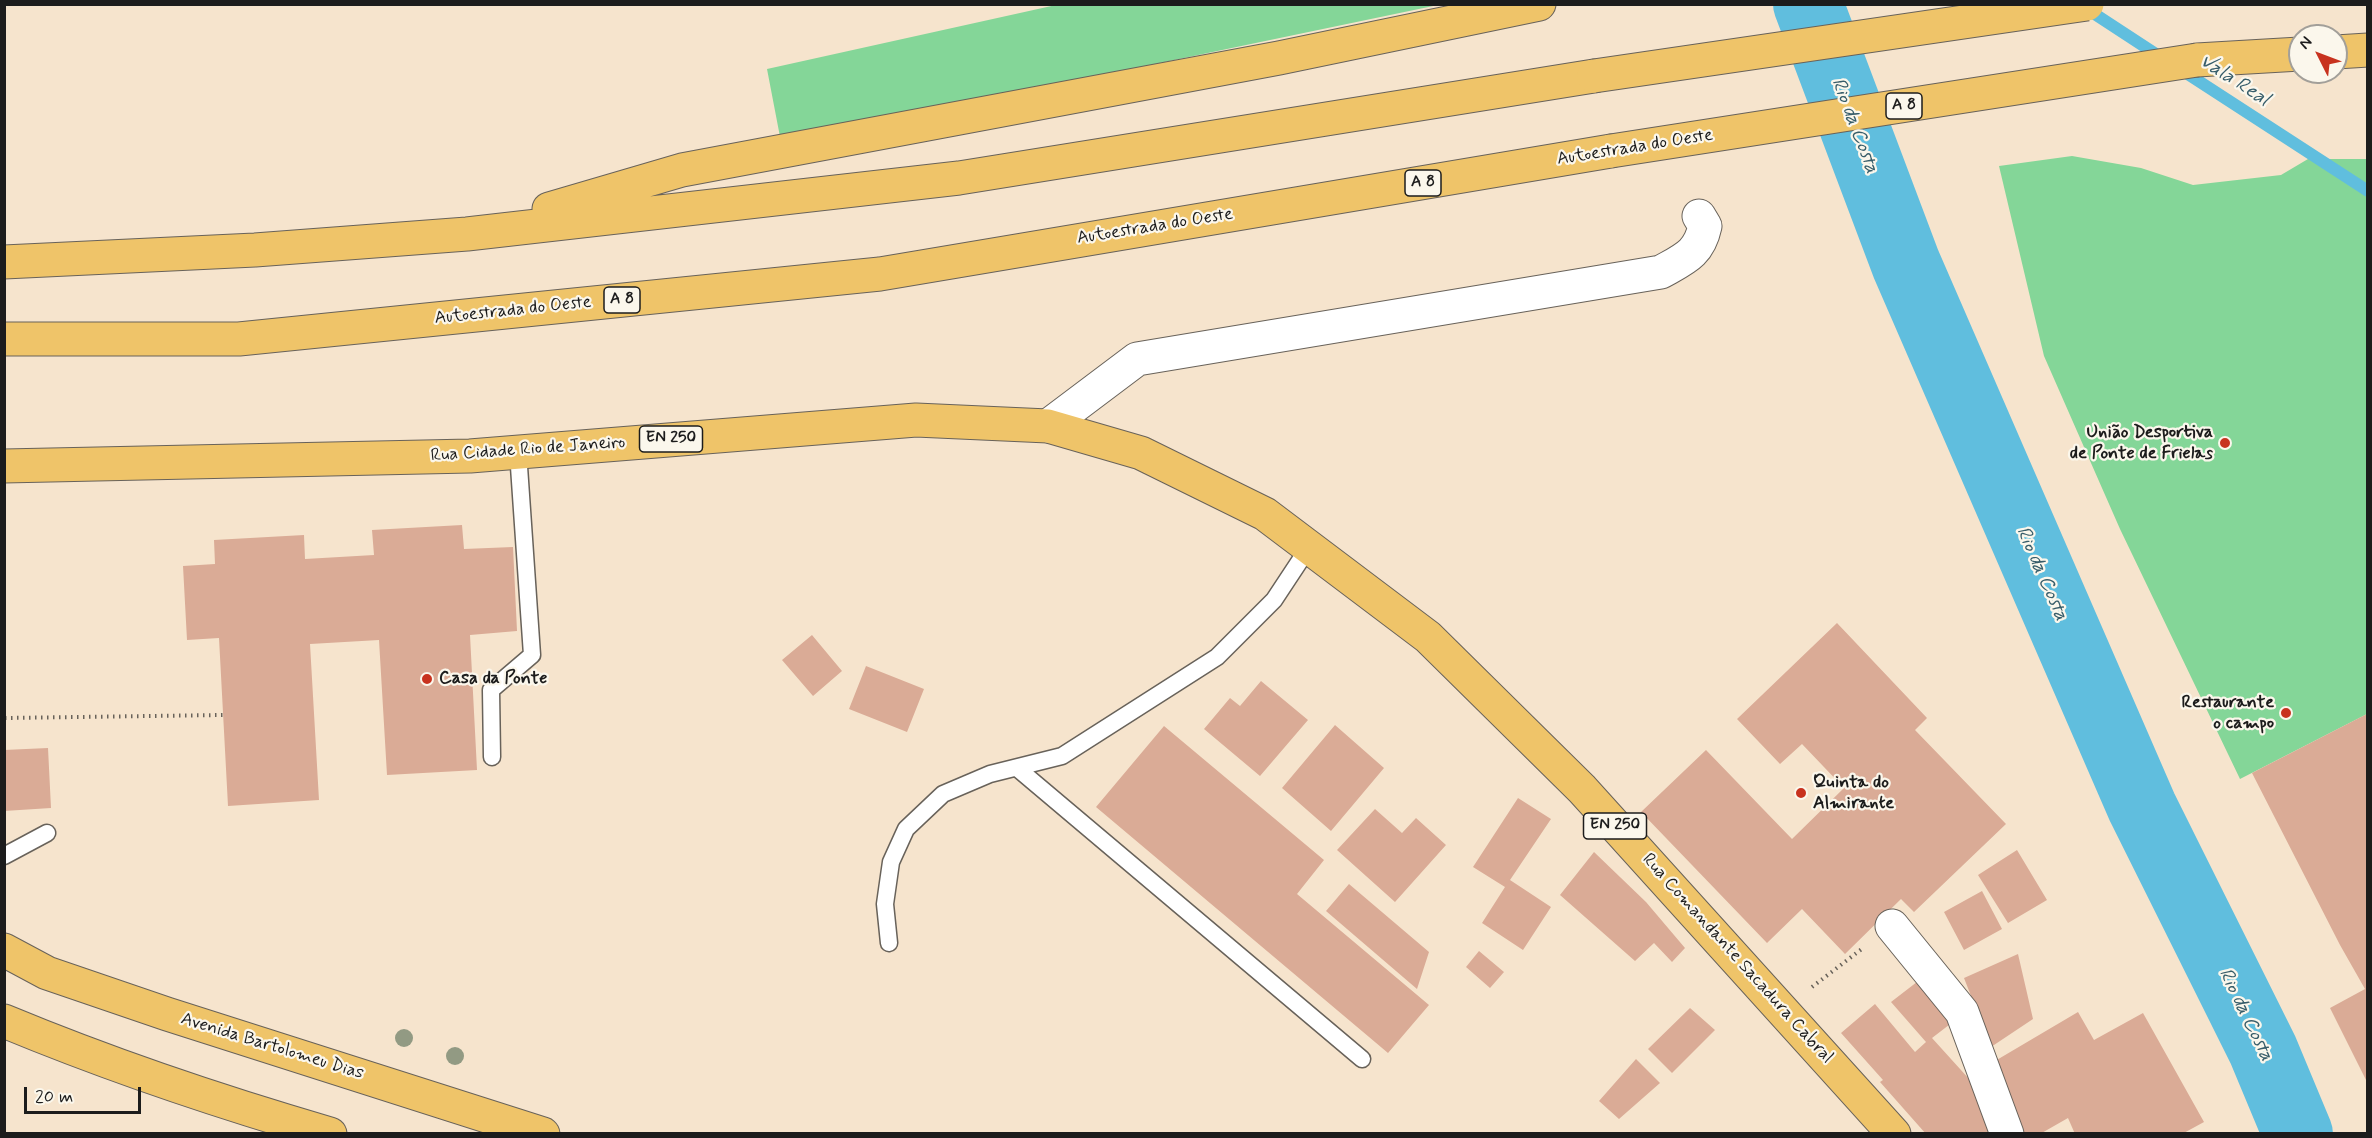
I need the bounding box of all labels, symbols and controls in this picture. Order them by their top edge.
north arrow [2288,24,2348,84]
text: N [2294,32,2317,54]
water label: Vala Real [2195,50,2273,112]
water label: Rio da Costa [1825,75,1883,177]
road number: A 8 [1886,93,1922,119]
street label: Autoestrada do Oeste [1555,125,1715,171]
road number: A 8 [1405,170,1441,196]
street label: Autoestrada do Oeste [1075,204,1235,250]
road number: A 8 [604,287,640,313]
street label: Autoestrada do Oeste [433,292,593,330]
place label: União Desportiva de Ponte de Frielas [2070,422,2213,464]
road number: EN 250 [640,426,702,452]
street label: Rua Cidade Rio de Janeiro [430,432,626,468]
marker: União Desportiva de Ponte de Frielas [2218,436,2232,450]
water label: Rio da Costa [2010,523,2072,625]
place label: Casa da Ponte [439,668,547,690]
marker: Casa da Ponte [420,672,434,686]
place label: Restaurante o campo [2181,692,2274,734]
marker: Restaurante o campo [2279,706,2293,720]
place label: Quinta do Almirante [1813,772,1894,814]
marker: Quinta do Almirante [1794,786,1808,800]
road number: EN 250 [1584,813,1646,839]
street label: Rua Comandante Sacadura Cabral [1637,849,1837,1069]
water label: Rio da Costa [2212,965,2278,1065]
street label: Avenida Bartolomeu Dias [178,1009,366,1085]
scale bar [27,1075,144,1113]
text: 20 m [35,1085,73,1109]

